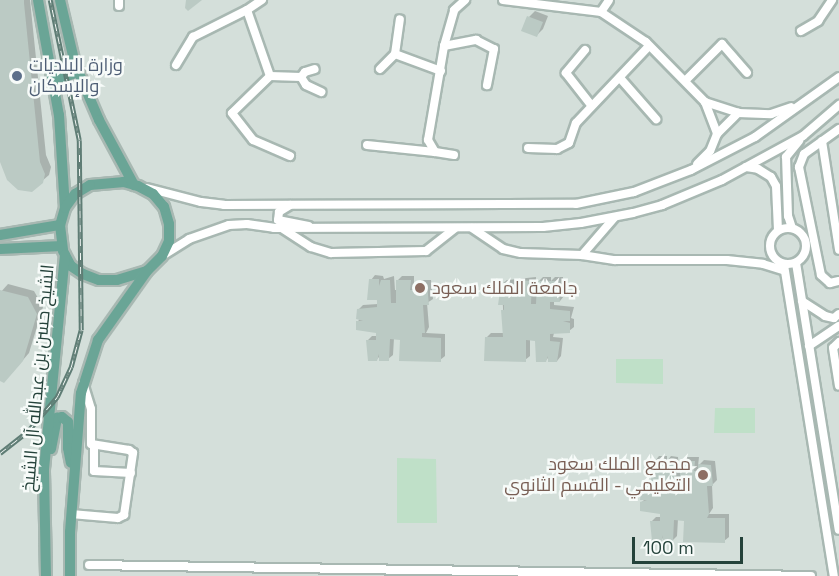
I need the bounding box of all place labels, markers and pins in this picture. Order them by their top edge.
place label: وزارة البلديات والإسكان [29,55,123,98]
marker: وزارة البلديات والإسكان [10,69,24,83]
place label: جامعة الملك سعود [432,277,578,299]
marker: جامعة الملك سعود [413,281,427,295]
place label: مجمع الملك سعود التعليمي - القسم الثانوي [503,454,691,496]
marker: مجمع الملك سعود التعليمي - القسم الثانوي [696,468,710,482]

